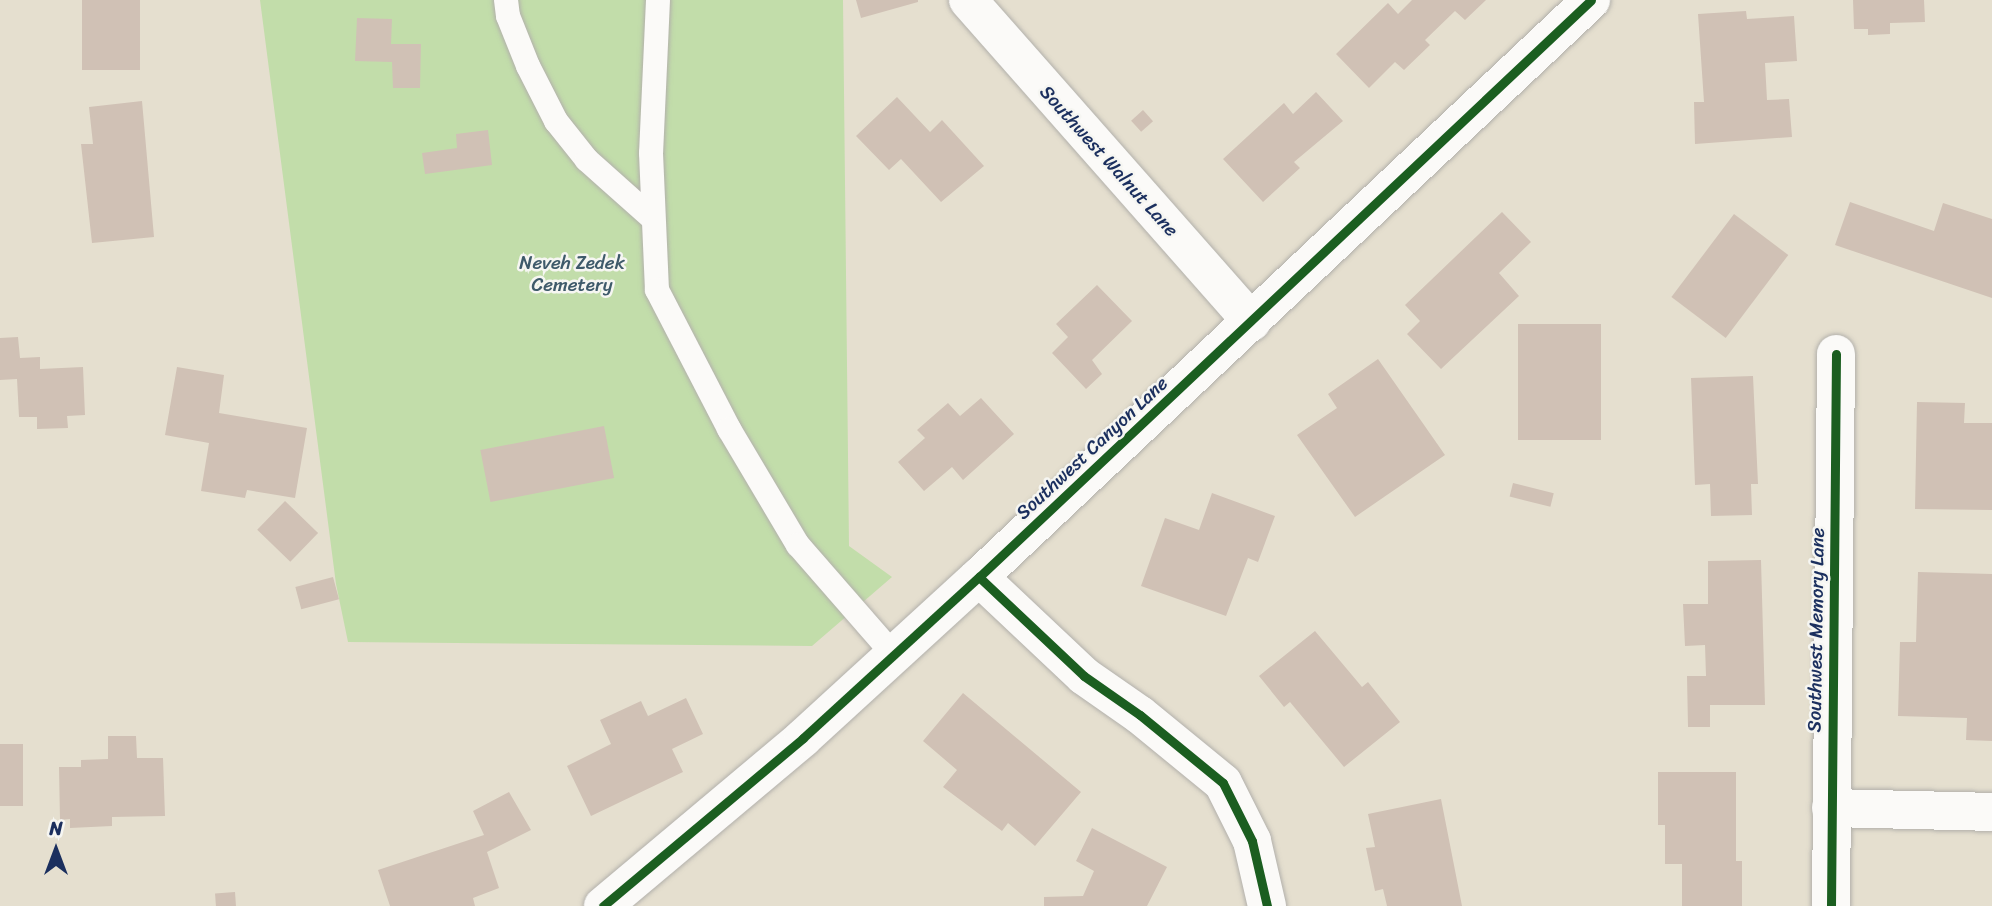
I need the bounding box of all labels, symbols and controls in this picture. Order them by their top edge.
street label: Southwest Walnut Lane [1035,81,1183,241]
park label: Neveh Zedek Cemetery [519,252,625,296]
street label: Southwest Canyon Lane [1011,372,1173,524]
street label: Southwest Memory Lane [1803,528,1829,732]
text: N [49,812,63,845]
north arrow [21,815,91,885]

